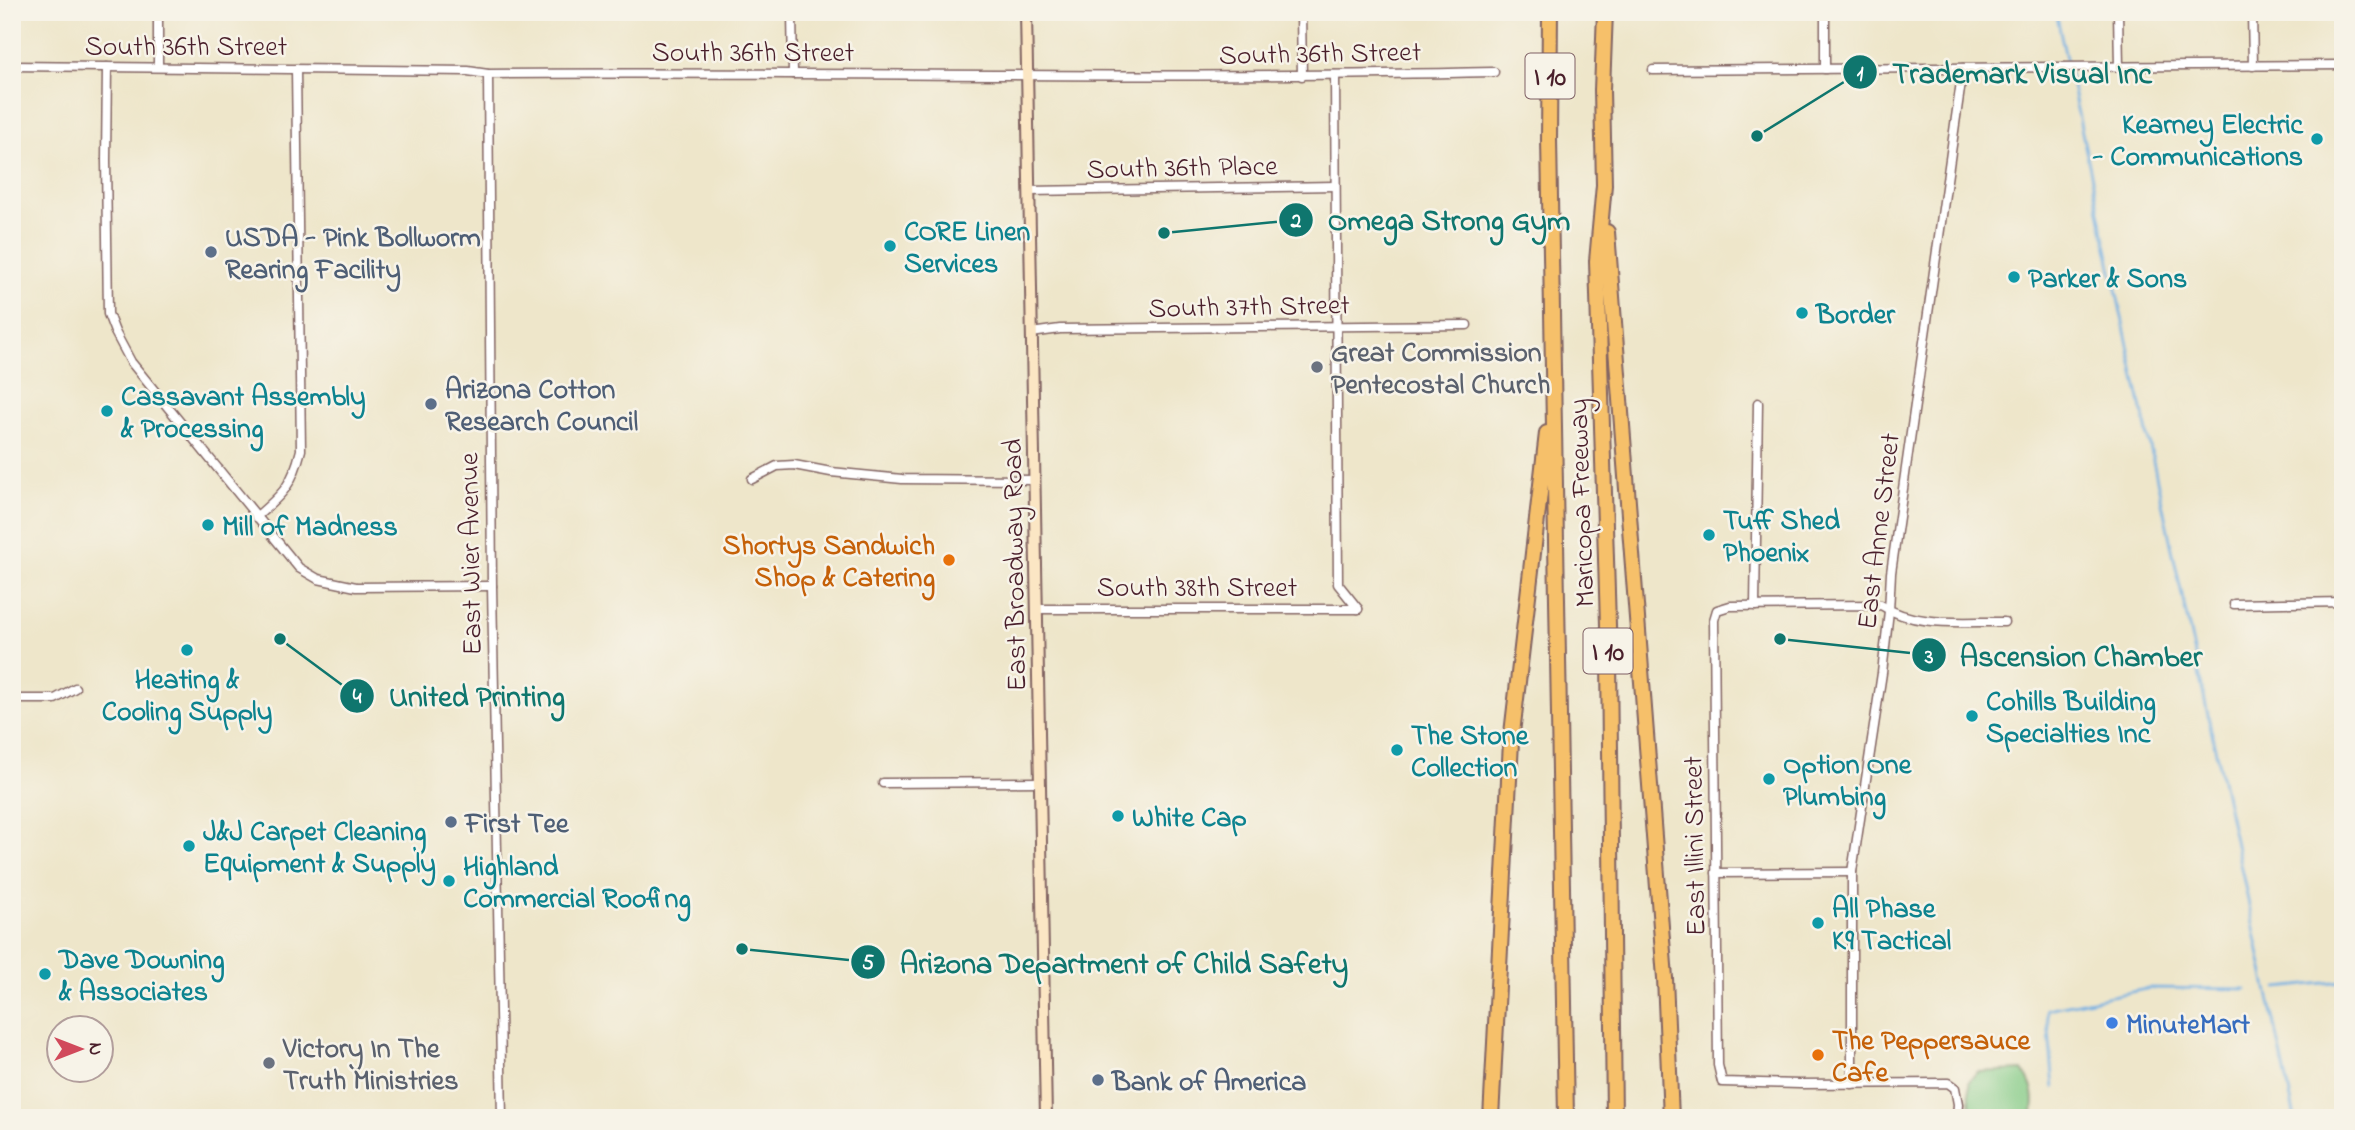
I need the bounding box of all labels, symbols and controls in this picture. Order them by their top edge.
street label: South 36th Street [85,28,287,69]
street label: South 36th Street [1219,33,1422,78]
street label: South 36th Street [652,34,854,75]
callout: Trademark Visual Inc [1843,47,2166,98]
road number: I 10 [1526,54,1574,99]
text: Trademark Visual Inc [1892,54,2153,98]
text: 1 [1857,60,1864,90]
place label: Kearney Electric - Communications [2092,106,2304,179]
marker: Kearney Electric - Communications [2309,131,2325,147]
street label: South 36th Place [1086,147,1278,192]
callout: Omega Strong Gym [1279,194,1584,245]
text: Omega Strong Gym [1328,201,1570,246]
text: 2 [1290,207,1302,237]
place label: CORE Linen Services [904,213,1030,286]
place label: USDA - Pink Bollworm Rearing Facility [225,219,481,293]
marker: CORE Linen Services [882,238,898,254]
marker: USDA - Pink Bollworm Rearing Facility [203,244,219,260]
place label: Parker & Sons [2028,260,2187,301]
marker: Parker & Sons [2006,269,2022,285]
street label: South 37th Street [1148,286,1350,331]
place label: Border [1814,296,1896,337]
marker: Border [1794,305,1810,321]
place label: Great Commission Pentecostal Church [1331,334,1550,407]
marker: Great Commission Pentecostal Church [1309,359,1325,375]
place label: Arizona Cotton Research Council [445,371,638,444]
place label: Cassavant Assembly & Processing [120,378,366,452]
marker: Arizona Cotton Research Council [423,396,439,412]
street label: Maricopa Freeway [1559,398,1608,608]
marker: Cassavant Assembly & Processing [99,403,115,419]
street label: East Anne Street [1848,431,1913,632]
street label: East Broadway Road [994,438,1039,692]
street label: East Wier Avenue [450,452,495,656]
place label: Tuff Shed Phoenix [1723,502,1840,575]
place label: Mill of Madness [222,508,398,549]
marker: Mill of Madness [200,517,216,533]
place label: Shortys Sandwich Shop & Catering [722,527,935,601]
marker: Tuff Shed Phoenix [1701,527,1717,543]
marker: Shortys Sandwich Shop & Catering [941,552,957,568]
street label: South 38th Street [1097,569,1297,610]
road number: I 10 [1584,628,1632,674]
callout: Ascension Chamber [1911,630,2217,681]
text: Ascension Chamber [1960,637,2203,681]
marker: Heating & Cooling Supply [179,642,195,658]
text: 3 [1924,643,1934,673]
place label: Heating & Cooling Supply [102,661,272,735]
callout: United Printing [340,670,578,721]
text: United Printing [389,677,565,722]
text: 4 [353,683,362,713]
place label: Cohills Building Specialties Inc [1986,683,2156,756]
marker: Cohills Building Specialties Inc [1964,708,1980,724]
place label: The Stone Collection [1411,717,1530,790]
marker: The Stone Collection [1389,742,1405,758]
place label: Option One Plumbing [1783,746,1913,820]
street label: East Illini Street [1674,756,1719,936]
marker: Option One Plumbing [1761,771,1777,787]
place label: White Cap [1132,799,1247,840]
place label: First Tee [463,805,570,846]
marker: White Cap [1110,808,1126,824]
place label: J&J Carpet Cleaning Equipment & Supply [203,813,436,886]
marker: First Tee [443,814,459,830]
marker: J&J Carpet Cleaning Equipment & Supply [181,838,197,854]
place label: Highland Commercial Roofing [463,848,691,922]
marker: Highland Commercial Roofing [441,873,457,889]
place label: All Phase K9 Tactical [1832,890,1952,963]
marker: All Phase K9 Tactical [1810,915,1826,931]
callout: Arizona Department of Child Safety [851,937,1362,988]
place label: Dave Downing & Associates [57,941,225,1014]
text: Arizona Department of Child Safety [900,944,1348,988]
text: 5 [862,949,874,979]
marker: Dave Downing & Associates [37,966,53,982]
place label: MinuteMart [2126,1006,2251,1047]
north arrow [46,1014,116,1084]
marker: MinuteMart [2104,1015,2120,1031]
place label: The Peppersauce Cafe [1832,1022,2031,1095]
place label: Victory In The Truth Ministries [282,1030,458,1103]
text: N [81,1043,108,1056]
marker: The Peppersauce Cafe [1810,1047,1826,1063]
marker: Victory In The Truth Ministries [261,1055,277,1071]
place label: Bank of America [1110,1063,1306,1104]
marker: Bank of America [1090,1072,1106,1088]

